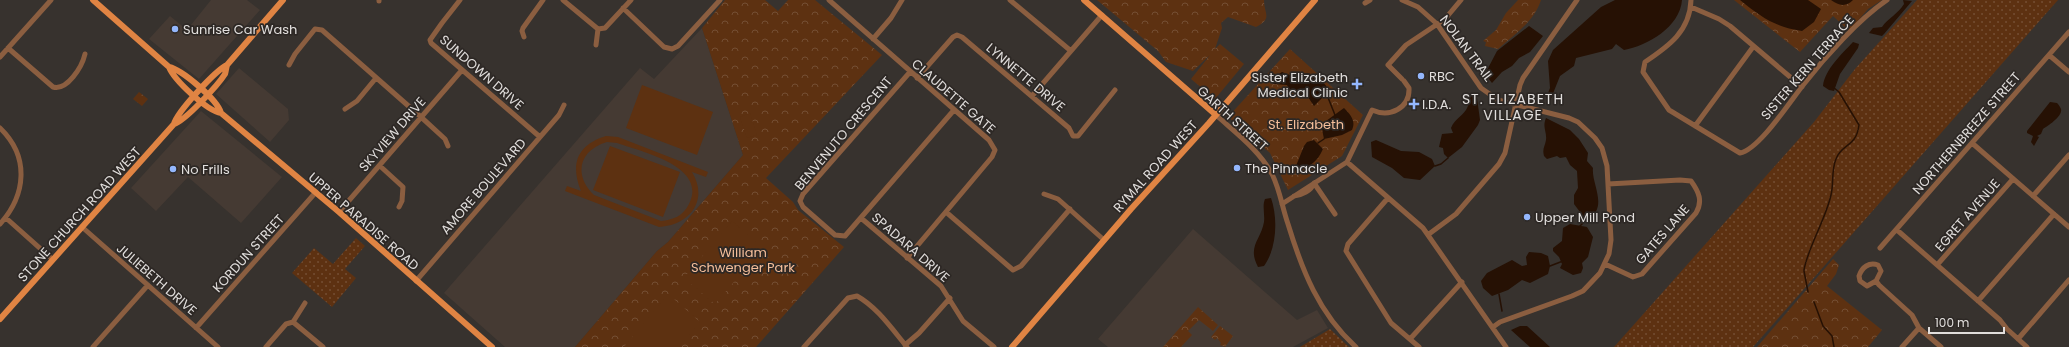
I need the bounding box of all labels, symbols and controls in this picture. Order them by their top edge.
street label: NOLAN TRAIL [1435,11,1498,86]
street label: SISTER KERN TERRACE [1756,11,1858,124]
place label: Sunrise Car Wash [183,20,297,39]
marker: Sunrise Car Wash [170,24,180,34]
street label: SUNDOWN DRIVE [435,30,528,114]
street label: LYNNETTE DRIVE [982,39,1069,116]
street label: CLAUDETTE GATE [907,54,1000,138]
place label: RBC [1429,67,1455,86]
place label: Sister Elizabeth Medical Clinic [1252,68,1348,102]
street label: NORTHERNBREEZE STREET [1908,68,2025,199]
marker: RBC [1416,71,1426,81]
street label: BENVENUTO CRESCENT [790,72,897,194]
marker: Sister Elizabeth Medical Clinic [1351,78,1363,90]
street label: GARTH STREET [1193,81,1272,155]
district label: ST. ELIZABETH VILLAGE [1462,89,1564,125]
street label: SKYVIEW DRIVE [355,93,430,176]
place label: I.D.A. [1422,95,1452,114]
marker: I.D.A. [1409,99,1419,109]
park label: St. Elizabeth [1268,115,1344,134]
street label: RYMAL ROAD WEST [1109,116,1202,217]
street label: AMORE BOULEVARD [436,134,531,239]
street label: STONE CHURCH ROAD WEST [13,143,145,286]
place label: The Pinnacle [1245,159,1327,178]
place label: No Frills [181,160,230,179]
marker: The Pinnacle [1232,163,1242,173]
marker: No Frills [168,164,178,174]
street label: UPPER PARADISE ROAD [304,168,423,275]
street label: EGRET AVENUE [1930,175,2004,256]
street label: GATES LANE [1631,200,1694,268]
street label: SPADARA DRIVE [868,208,954,287]
place label: Upper Mill Pond [1535,208,1635,227]
street label: KORDUN STREET [208,210,289,297]
marker: Upper Mill Pond [1522,212,1532,222]
street label: JULIEBETH DRIVE [112,239,201,320]
park label: William Schwenger Park [691,243,795,277]
scale bar [1929,309,2004,335]
text: 100 m [1935,314,1969,331]

